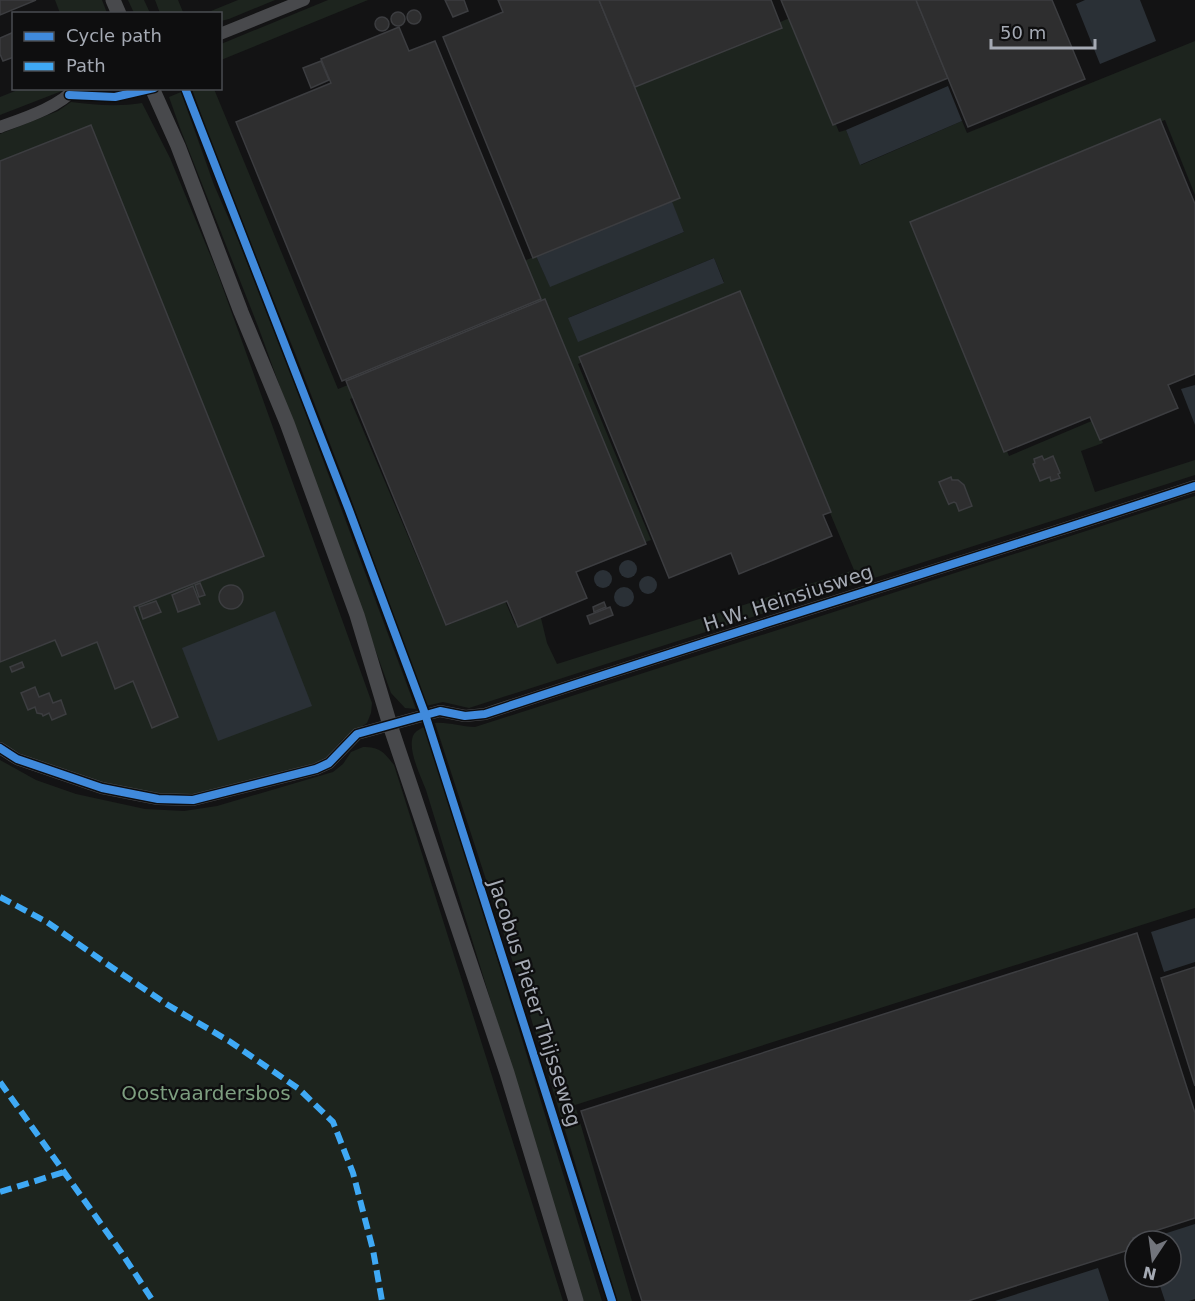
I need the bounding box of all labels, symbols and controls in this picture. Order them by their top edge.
legend [12,12,222,90]
scale bar [991,12,1094,50]
text: 50 m [1000,22,1046,43]
text: Cycle path [66,25,162,46]
text: Path [66,55,106,76]
street label: H.W. Heinsiusweg [700,559,876,637]
street label: Jacobus Pieter Thijsseweg [483,875,586,1130]
park label: Oostvaardersbos [121,1081,291,1105]
north arrow [1123,1229,1183,1289]
text: N [1141,1262,1158,1284]

